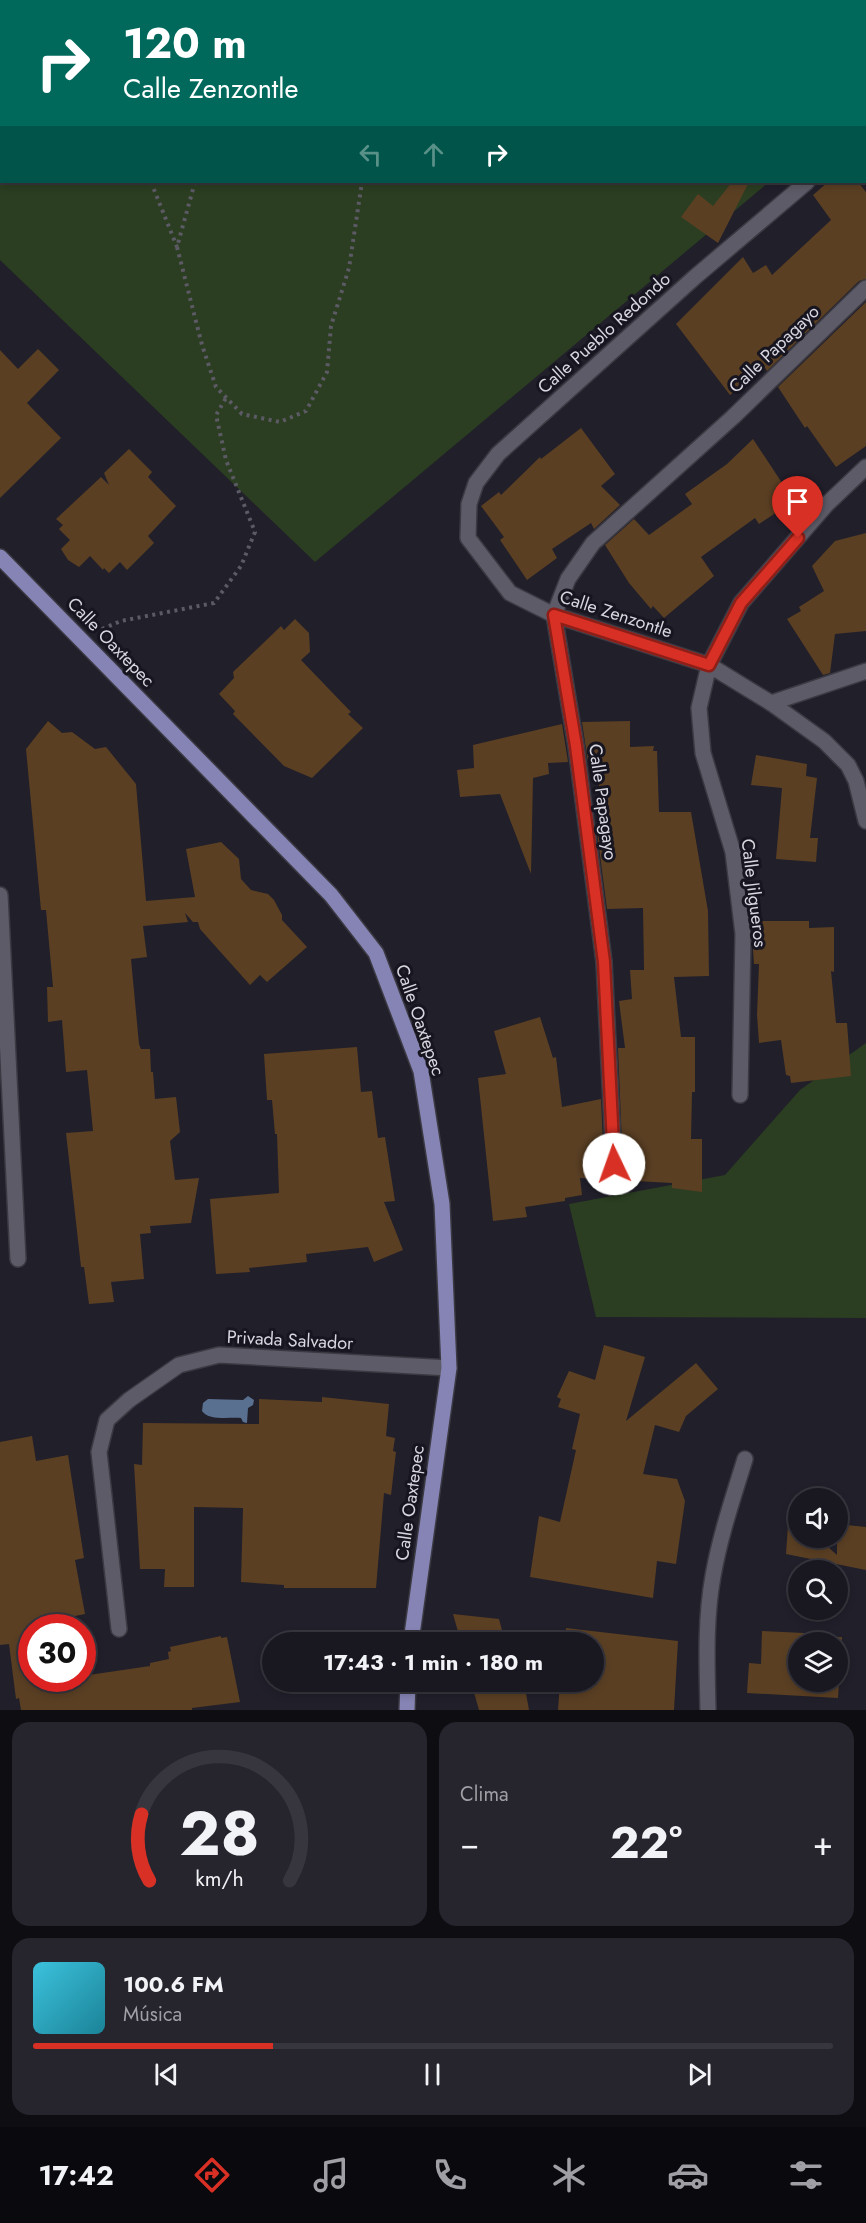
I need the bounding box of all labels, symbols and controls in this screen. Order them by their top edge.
text: 120 m [123,13,247,74]
icon: right [24,24,102,102]
text: Calle Zenzontle [123,69,298,108]
icon: left [354,138,387,171]
icon: ahead [417,138,450,171]
icon: right [480,138,513,171]
street label: Calle Pueblo Redondo [532,266,676,400]
street label: Calle Papagayo [723,299,825,399]
pin [772,476,823,538]
icon: arrive [781,485,814,518]
street label: Calle Zenzontle [556,584,676,644]
street label: Calle Oaxtepec [61,591,161,693]
street label: Calle Papagayo [582,742,624,862]
street label: Calle Jilgueros [734,837,774,949]
street label: Calle Oaxtepec [389,961,451,1079]
position arrow [582,1132,646,1196]
street label: Privada Salvador [226,1324,355,1356]
street label: Calle Oaxtepec [389,1444,431,1562]
map controls [788,1488,848,1692]
button: sound [788,1488,848,1548]
button: search [788,1560,848,1620]
speed limit sign: 30 [18,1614,96,1692]
button: layers [788,1632,848,1692]
text: 17:43 · 1 min · 180 m [323,1646,543,1678]
text: Clima [460,1780,509,1809]
text: 28 [179,1788,260,1878]
text: 22° [610,1810,682,1875]
text: − [460,1820,479,1867]
text: + [813,1820,833,1867]
text: km/h [195,1863,244,1894]
text: 100.6 FM [123,1968,224,2000]
text: Música [123,2000,182,2029]
icon: previous [150,2058,183,2091]
icon: pause [416,2058,449,2091]
icon: next [683,2058,716,2091]
icon: directions [191,2154,233,2196]
icon: music [310,2154,352,2196]
icon: phone [429,2154,471,2196]
icon: climate [548,2154,590,2196]
icon: car [667,2154,709,2196]
icon: filters [785,2154,827,2196]
text: 17:42 [38,2156,114,2195]

